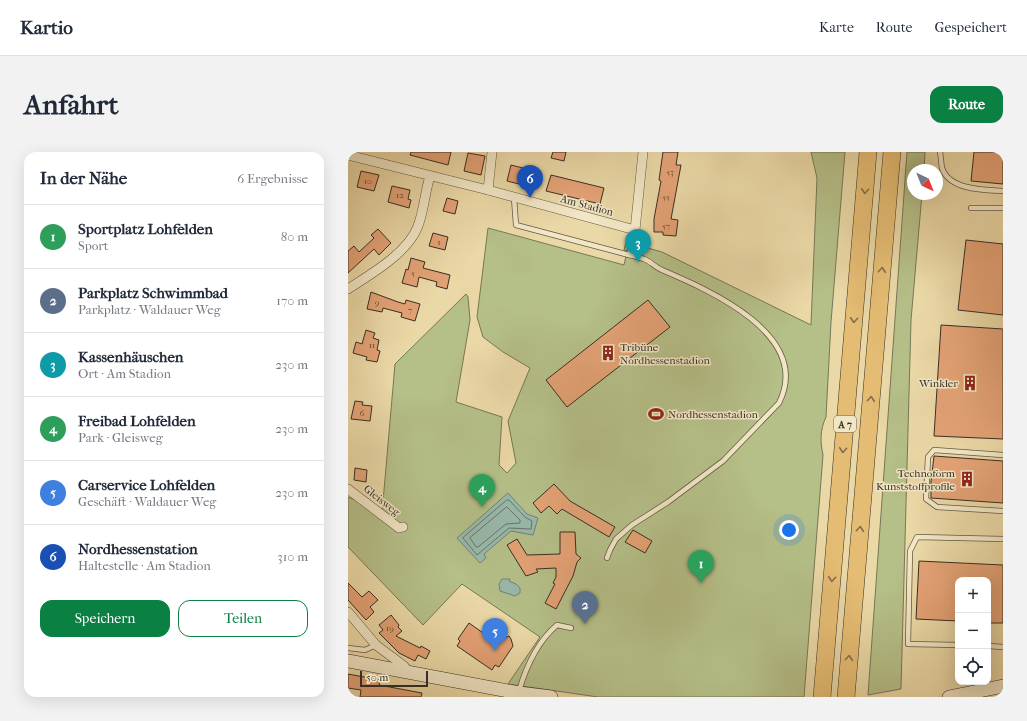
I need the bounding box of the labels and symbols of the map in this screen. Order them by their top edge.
north arrow [907,164,943,200]
pin: 6 [517,165,543,198]
house number: 53 [666,167,674,177]
house number: 10 [364,176,372,186]
one-way arrow [861,188,870,194]
house number: 12 [396,190,404,200]
street label: Am Stadion [558,192,615,219]
house number: 55 [662,192,670,202]
house number: 57 [662,221,671,231]
pin: 3 [625,229,651,262]
house number: 1 [437,237,441,247]
one-way arrow [877,266,886,273]
house number: 5 [411,268,415,278]
house number: 9 [375,297,380,307]
house number: 7 [408,305,413,315]
one-way arrow [850,317,859,323]
house number: 11 [369,340,375,350]
place label: Tribüne Nordhessenstadion [620,341,710,367]
building icon: Tribüne Nordhessenstadion [599,344,617,362]
building icon: Winkler [961,374,979,392]
place label: Winkler [918,377,958,390]
one-way arrow [867,396,876,402]
sports icon: Nordhessenstadion [647,405,665,423]
house number: 6 [360,408,365,418]
place label: Nordhessenstadion [668,408,758,421]
road number: A 7 [834,416,856,432]
one-way arrow [839,447,848,453]
place label: Technoform Kunststoffprofile [876,467,956,493]
building icon: Technoform Kunststoffprofile [958,470,976,488]
pin: 4 [469,474,495,507]
street label: Gleisweg [361,482,403,519]
your location [779,520,799,540]
one-way arrow [856,526,865,532]
pin: 1 [688,550,714,583]
one-way arrow [828,576,837,583]
pin: 2 [572,591,598,624]
pin: 5 [482,618,508,651]
house number: 19 [386,623,394,633]
one-way arrow [845,655,854,661]
scale bar [360,669,428,688]

